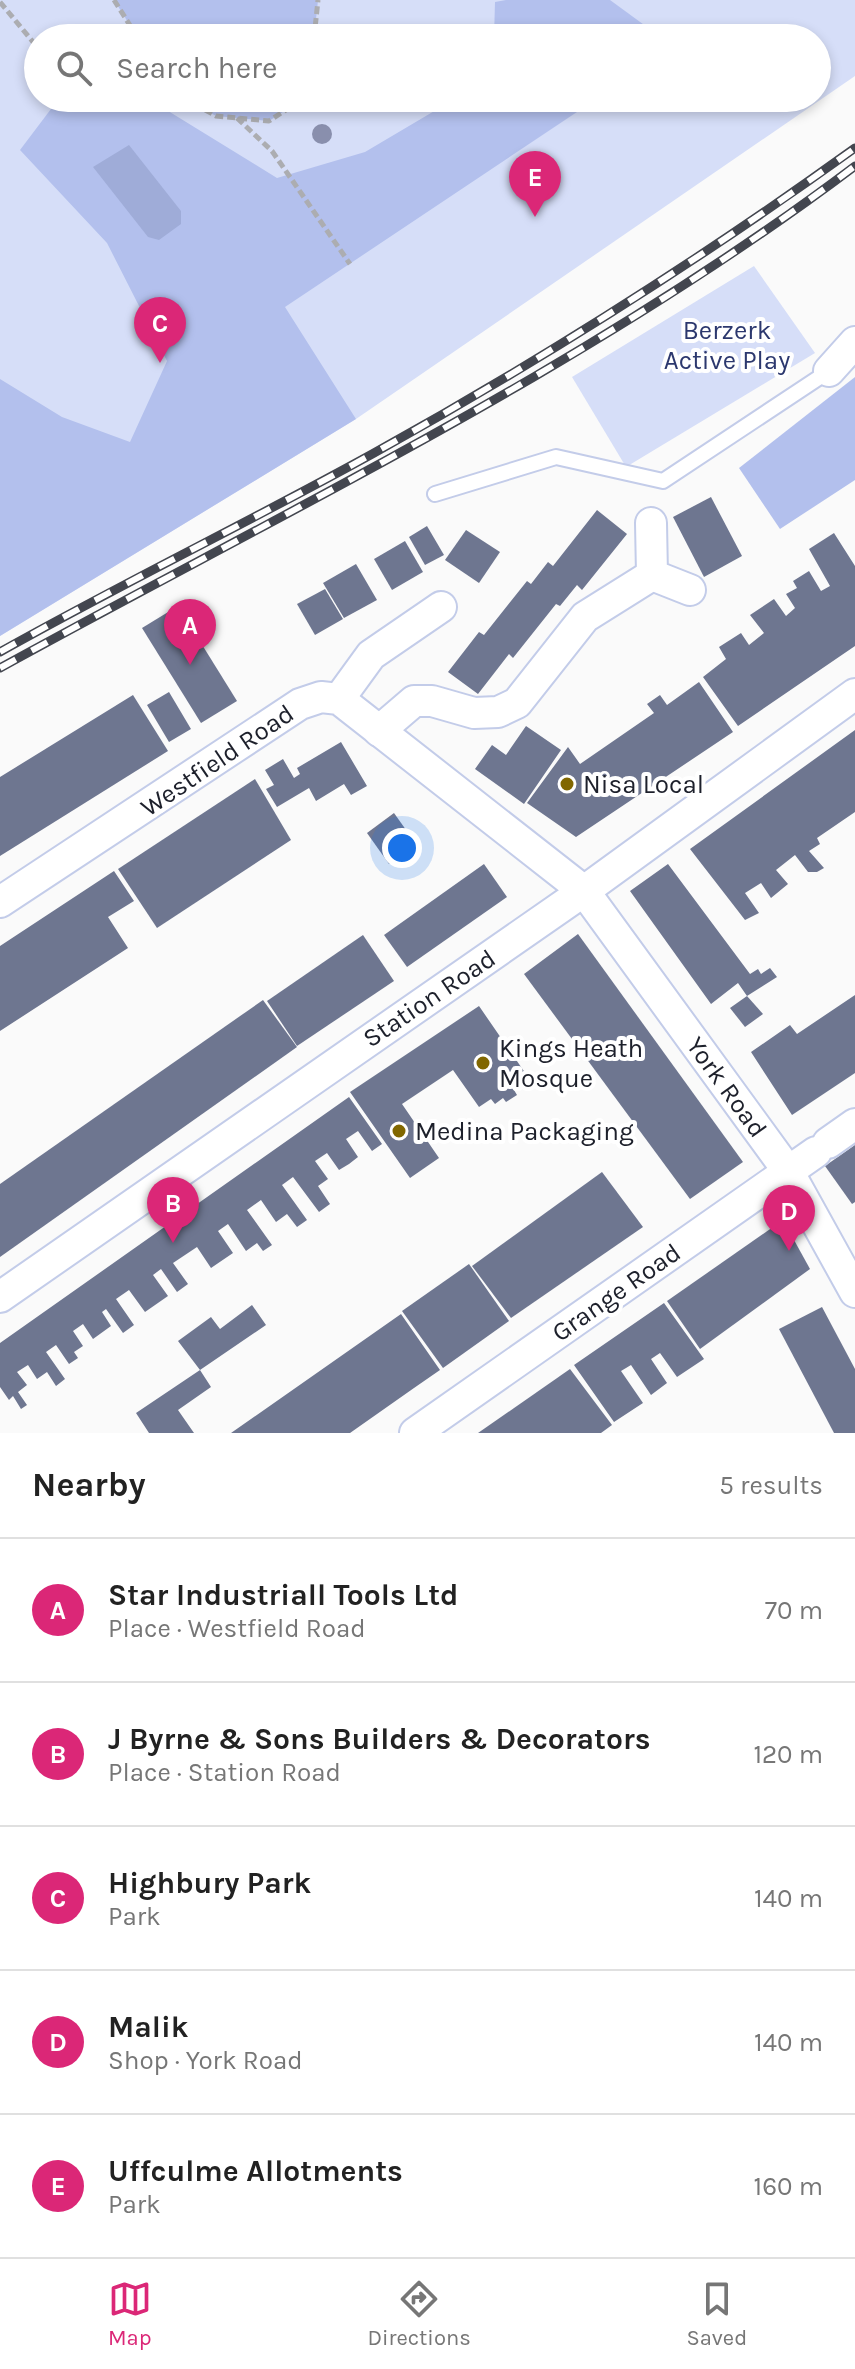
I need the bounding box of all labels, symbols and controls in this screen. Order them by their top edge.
search box [24,24,831,112]
icon: search [52,46,96,90]
text: Search here [116,50,277,86]
pin: E [509,151,561,217]
pin: C [134,297,186,363]
park label: Berzerk Active Play [664,315,790,376]
pin: A [164,599,216,665]
street label: Westfield Road [135,698,300,823]
place label: Nisa Local [583,769,704,800]
marker: Nisa Local [558,775,576,793]
your location [382,828,422,868]
street label: Station Road [357,943,501,1054]
street label: York Road [680,1031,773,1144]
place label: Kings Heath Mosque [499,1033,643,1094]
marker: Kings Heath Mosque [474,1054,492,1072]
place label: Medina Packaging [415,1116,634,1147]
marker: Medina Packaging [390,1122,408,1140]
pin: B [147,1177,199,1243]
pin: D [763,1185,815,1251]
street label: Grange Road [546,1237,687,1348]
text: Nearby [32,1465,146,1505]
text: 5 results [719,1470,823,1501]
text: Star Industriall Tools Ltd [108,1577,458,1613]
text: A [50,1595,66,1626]
text: 70 m [765,1595,823,1626]
text: Place · Westfield Road [108,1613,366,1644]
text: J Byrne & Sons Builders & Decorators [108,1721,651,1757]
text: B [50,1739,66,1770]
text: 120 m [753,1739,823,1770]
text: Place · Station Road [108,1757,341,1788]
text: Highbury Park [108,1865,311,1901]
text: C [50,1883,66,1914]
text: 140 m [754,1883,823,1914]
text: Park [108,1901,161,1932]
text: Malik [108,2009,189,2045]
text: D [49,2027,67,2058]
text: 140 m [754,2027,823,2058]
text: Shop · York Road [108,2045,303,2076]
text: Uffculme Allotments [108,2153,403,2189]
text: E [50,2171,66,2202]
text: 160 m [754,2171,823,2202]
text: Park [108,2189,161,2220]
tab: Map [108,2277,152,2351]
tab: Directions [367,2277,471,2351]
tab: Saved [686,2277,747,2351]

